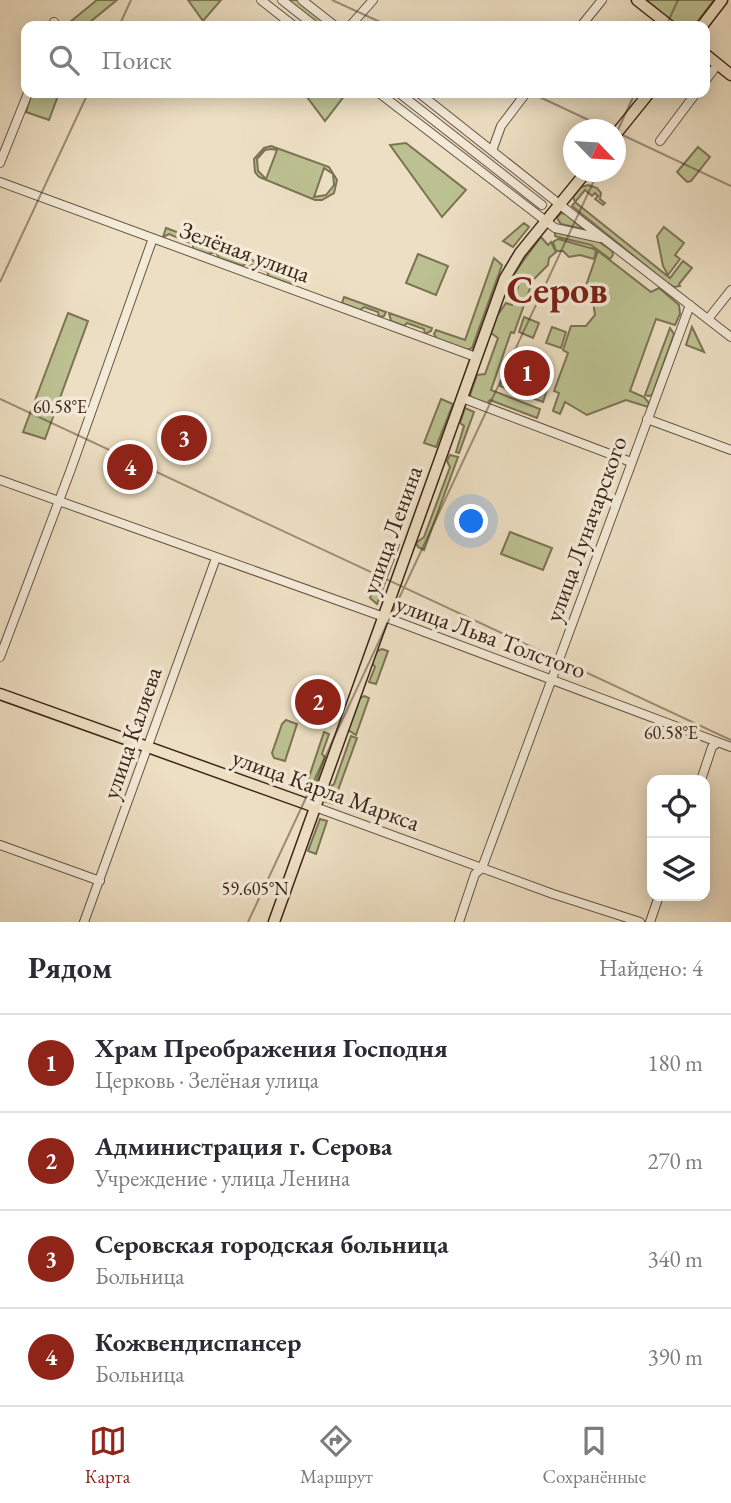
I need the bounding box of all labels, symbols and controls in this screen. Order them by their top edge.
search box [21,21,710,98]
icon: search [45,41,83,79]
text: Поиск [101,43,172,77]
north arrow [563,119,626,182]
street label: Зелёная улица [176,214,315,290]
district label: Серов [506,265,608,314]
pin: 1 [504,347,550,399]
text: 60.58°E [33,395,87,418]
pin: 3 [161,412,207,464]
street label: улица Луначарского [538,432,634,626]
pin: 4 [107,441,153,493]
street label: улица Ленина [354,461,429,598]
your location [454,504,488,538]
street label: улица Льва Толстого [392,588,591,685]
street label: улица Каляева [94,662,169,803]
pin: 2 [295,676,341,728]
text: 60.58°E [644,721,698,744]
street label: улица Карла Маркса [228,741,425,838]
map controls [647,775,710,901]
button: locate [647,775,710,838]
button: layers [647,838,710,901]
text: 59.605°N [222,877,289,900]
text: Рядом [28,948,112,987]
text: Найдено: 4 [599,953,703,983]
text: Храм Преображения Господня [95,1031,448,1065]
text: 1 [45,1048,57,1078]
text: 180 m [647,1048,703,1078]
text: Церковь · Зелёная улица [95,1065,319,1095]
text: Администрация г. Серова [95,1129,392,1163]
text: 2 [45,1146,57,1176]
text: 270 m [647,1146,703,1176]
text: Учреждение · улица Ленина [95,1163,350,1193]
text: Серовская городская больница [95,1227,449,1261]
text: 3 [45,1244,57,1274]
text: 340 m [647,1244,703,1274]
text: Больница [95,1261,184,1291]
text: Кожвендиспансер [95,1325,301,1359]
text: 4 [45,1342,57,1372]
text: 390 m [647,1342,703,1372]
text: Больница [95,1359,184,1389]
tab: Карта [85,1422,130,1489]
tab: Маршрут [300,1422,373,1489]
tab: Сохранённые [543,1422,646,1489]

